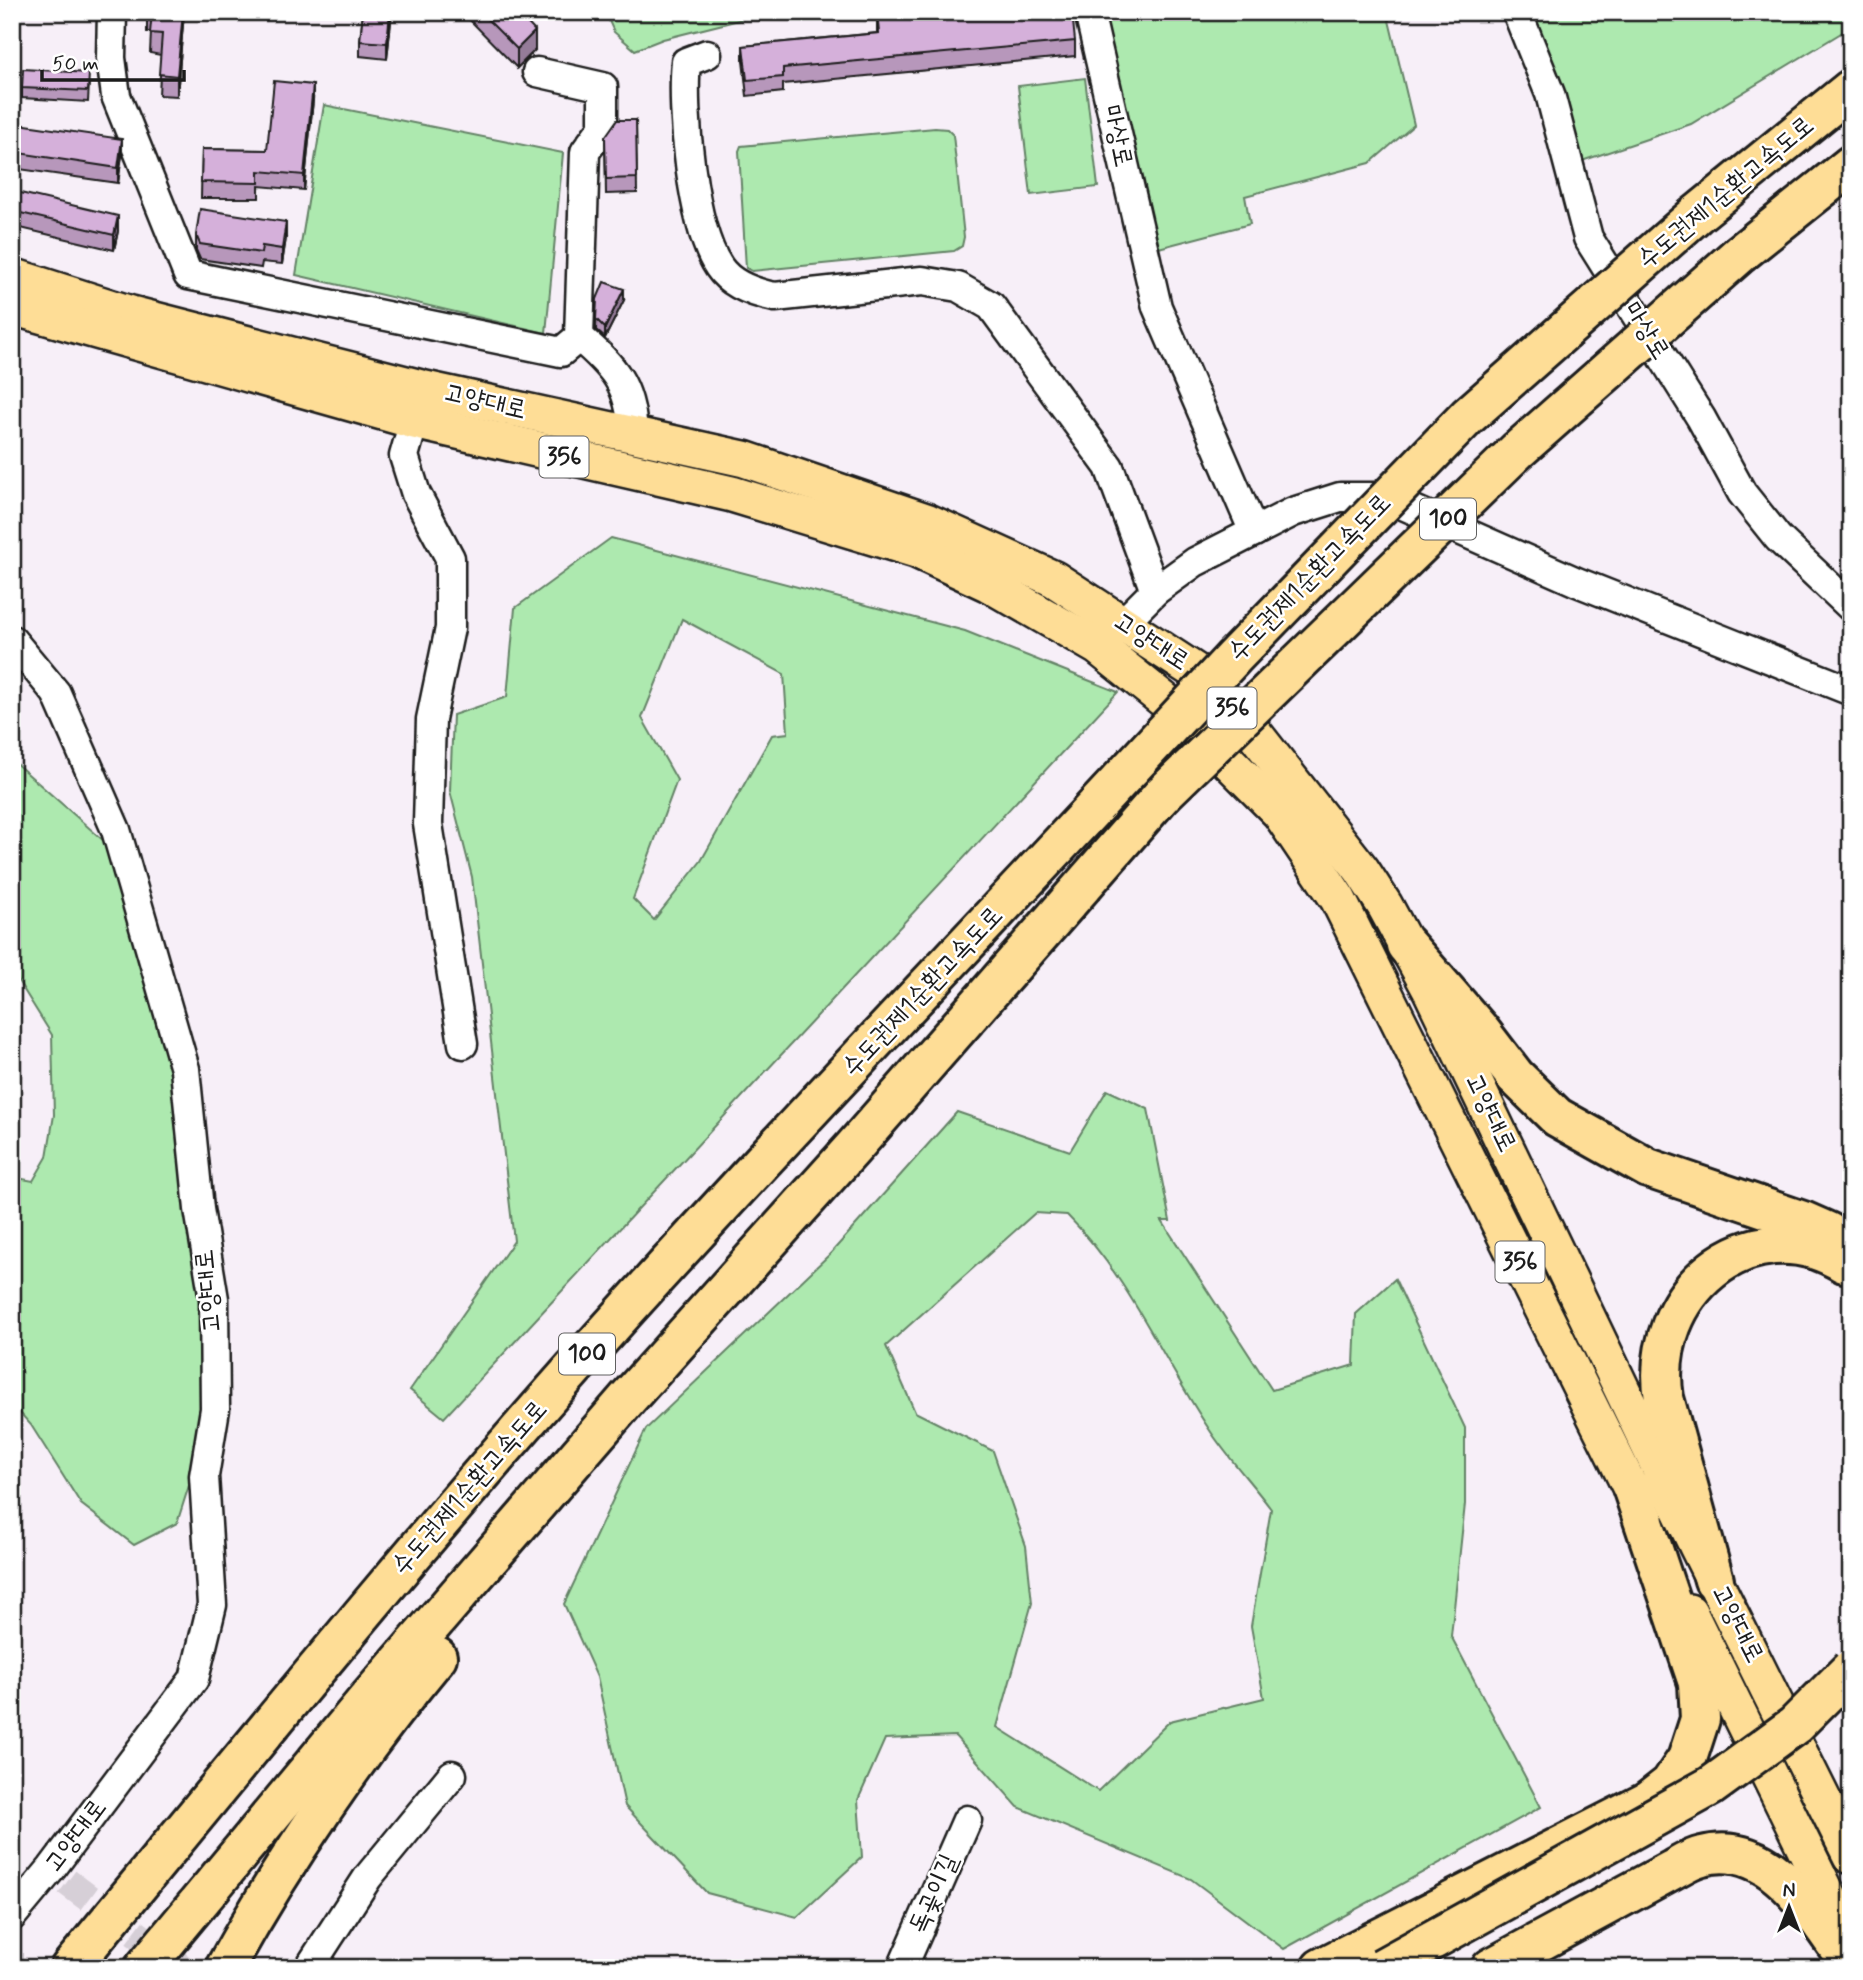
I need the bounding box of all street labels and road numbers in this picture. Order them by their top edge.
street label: 마상로 [1094,102,1140,170]
street label: 수도권제1순환고속도로 [1630,109,1822,277]
street label: 마상로 [1615,295,1677,367]
street label: 고양대로 [440,376,530,428]
road number: 356 [540,436,588,478]
street label: 수도권제1순환고속도로 [1221,487,1399,669]
road number: 100 [1420,498,1476,540]
street label: 고양대로 [1107,605,1195,679]
road number: 356 [1208,688,1256,728]
street label: 수도권제1순환고속도로 [835,900,1011,1084]
street label: 고양대로 [1456,1068,1524,1158]
road number: 356 [1496,1242,1544,1282]
street label: 고양대로 [188,1248,230,1334]
road number: 100 [559,1334,615,1374]
street label: 수도권제1순환고속도로 [385,1394,555,1582]
street label: 고양대로 [1703,1579,1771,1669]
street label: 고양대로 [37,1792,115,1880]
street label: 독곶이길 [901,1849,967,1939]

